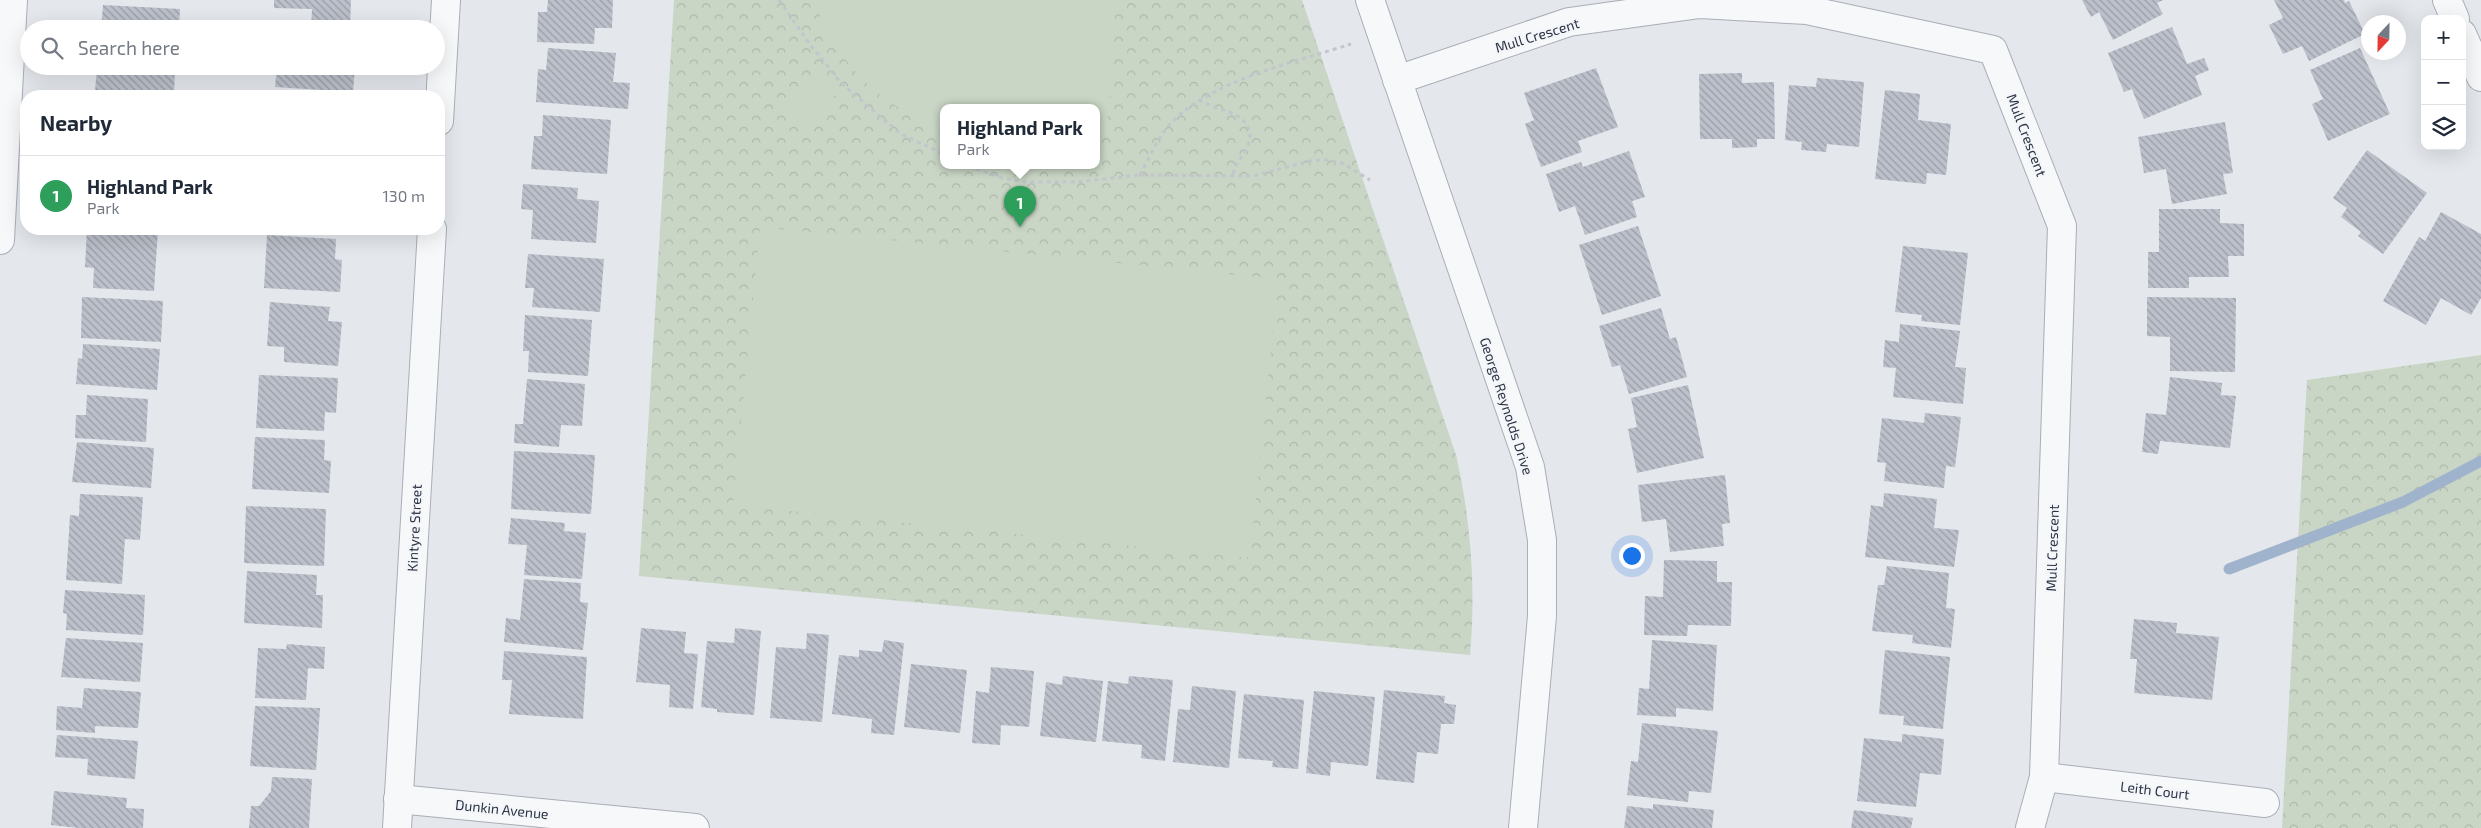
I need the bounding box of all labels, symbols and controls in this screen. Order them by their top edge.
street label: Mull Crescent [1493,14,1581,56]
north arrow [2361,15,2406,60]
map controls [2421,15,2466,150]
button: + [2421,15,2466,60]
search box [20,20,445,75]
icon: search [38,34,66,62]
text: Search here [78,36,180,59]
button: − [2421,60,2466,105]
street label: Mull Crescent [2003,91,2051,179]
popup [940,104,1100,169]
button: layers [2421,105,2466,150]
text: Nearby [40,110,112,135]
text: Highland Park [957,116,1083,139]
text: Park [957,139,990,158]
text: Highland Park [87,175,213,198]
text: 1 [53,186,59,205]
text: 130 m [383,186,425,205]
pin: 1 [1004,186,1036,227]
text: Park [87,198,120,217]
street label: George Reynolds Drive [1477,335,1537,477]
street label: Kintyre Street [403,484,425,572]
street label: Mull Crescent [2042,504,2062,592]
your location [1619,543,1645,569]
street label: Leith Court [2119,777,2191,803]
street label: Dunkin Avenue [454,796,550,822]

